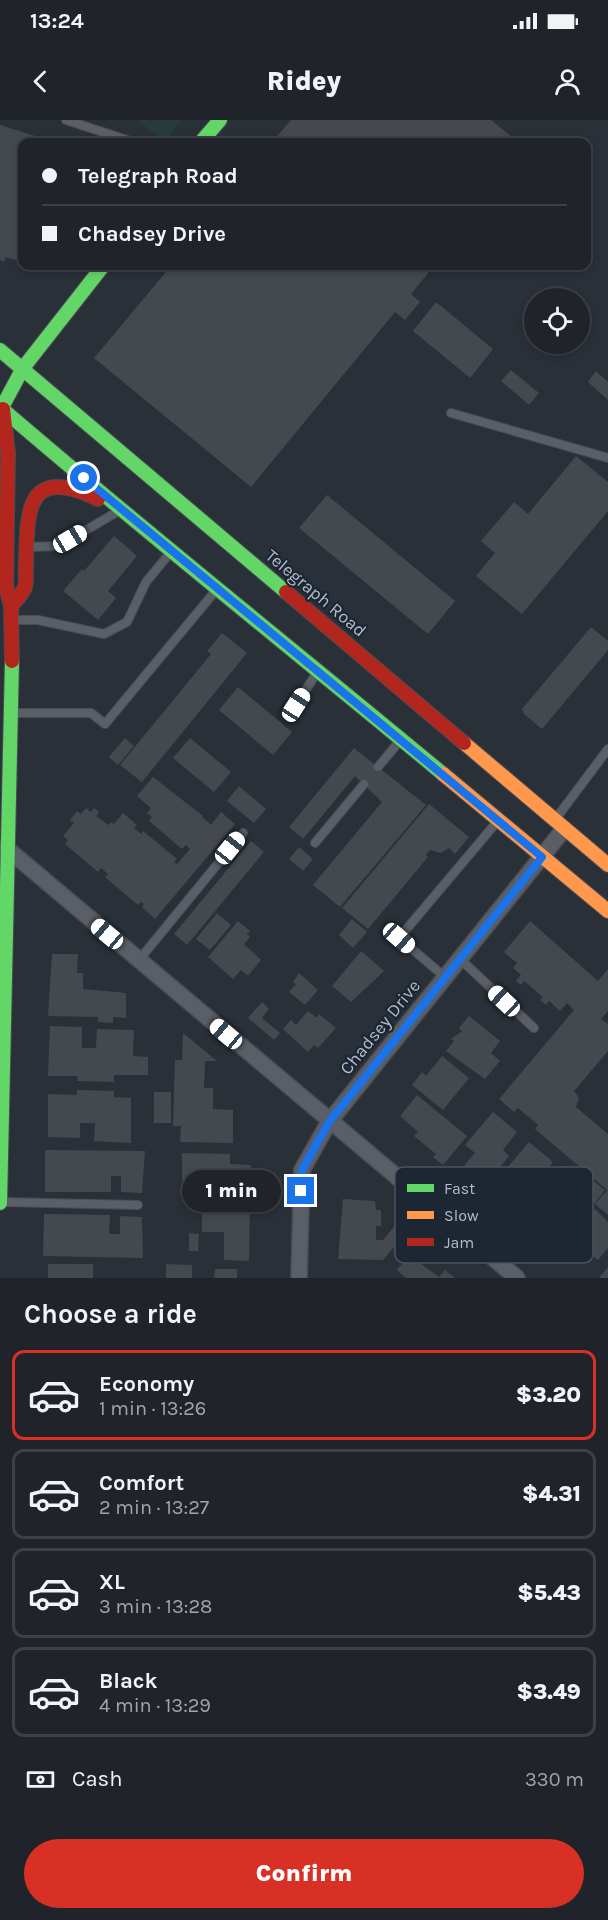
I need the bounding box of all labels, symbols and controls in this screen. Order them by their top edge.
text: 13:24 [30,8,84,34]
icon: back [24,65,57,98]
text: Ridey [267,65,341,97]
icon: person [551,65,584,98]
text: Telegraph Road [78,163,238,189]
text: Chadsey Drive [78,221,226,247]
map controls [524,288,590,354]
button: locate [524,288,590,354]
route start [70,464,97,491]
car [50,522,90,556]
street label: Telegraph Road [261,544,371,642]
car [279,685,313,725]
car [212,828,248,868]
car [87,916,127,952]
car [380,919,418,957]
street label: Chadsey Drive [335,975,425,1079]
car [485,982,523,1020]
car [206,1016,246,1052]
legend [395,1167,593,1263]
callout: 1 min [181,1170,280,1212]
route end [287,1177,314,1204]
text: 1 min [205,1179,258,1202]
text: Fast [444,1179,475,1198]
text: Slow [444,1206,479,1225]
text: Jam [444,1233,474,1252]
text: Choose a ride [24,1298,197,1330]
icon: car [27,1368,81,1422]
text: Economy [99,1371,194,1397]
text: $3.20 [516,1382,581,1408]
text: 1 min · 13:26 [99,1397,206,1420]
icon: car [27,1467,81,1521]
text: Comfort [99,1470,184,1496]
text: $4.31 [522,1481,581,1507]
text: 2 min · 13:27 [99,1496,209,1519]
icon: car [27,1566,81,1620]
text: XL [99,1569,125,1595]
text: $5.43 [517,1580,581,1606]
text: 3 min · 13:28 [99,1595,212,1618]
icon: car [27,1665,81,1719]
text: Black [99,1668,158,1694]
text: $3.49 [516,1679,581,1705]
text: 4 min · 13:29 [99,1694,211,1717]
icon: cash [24,1763,57,1796]
text: Cash [72,1766,122,1792]
text: 330 m [525,1768,584,1791]
button: Confirm [24,1839,584,1908]

